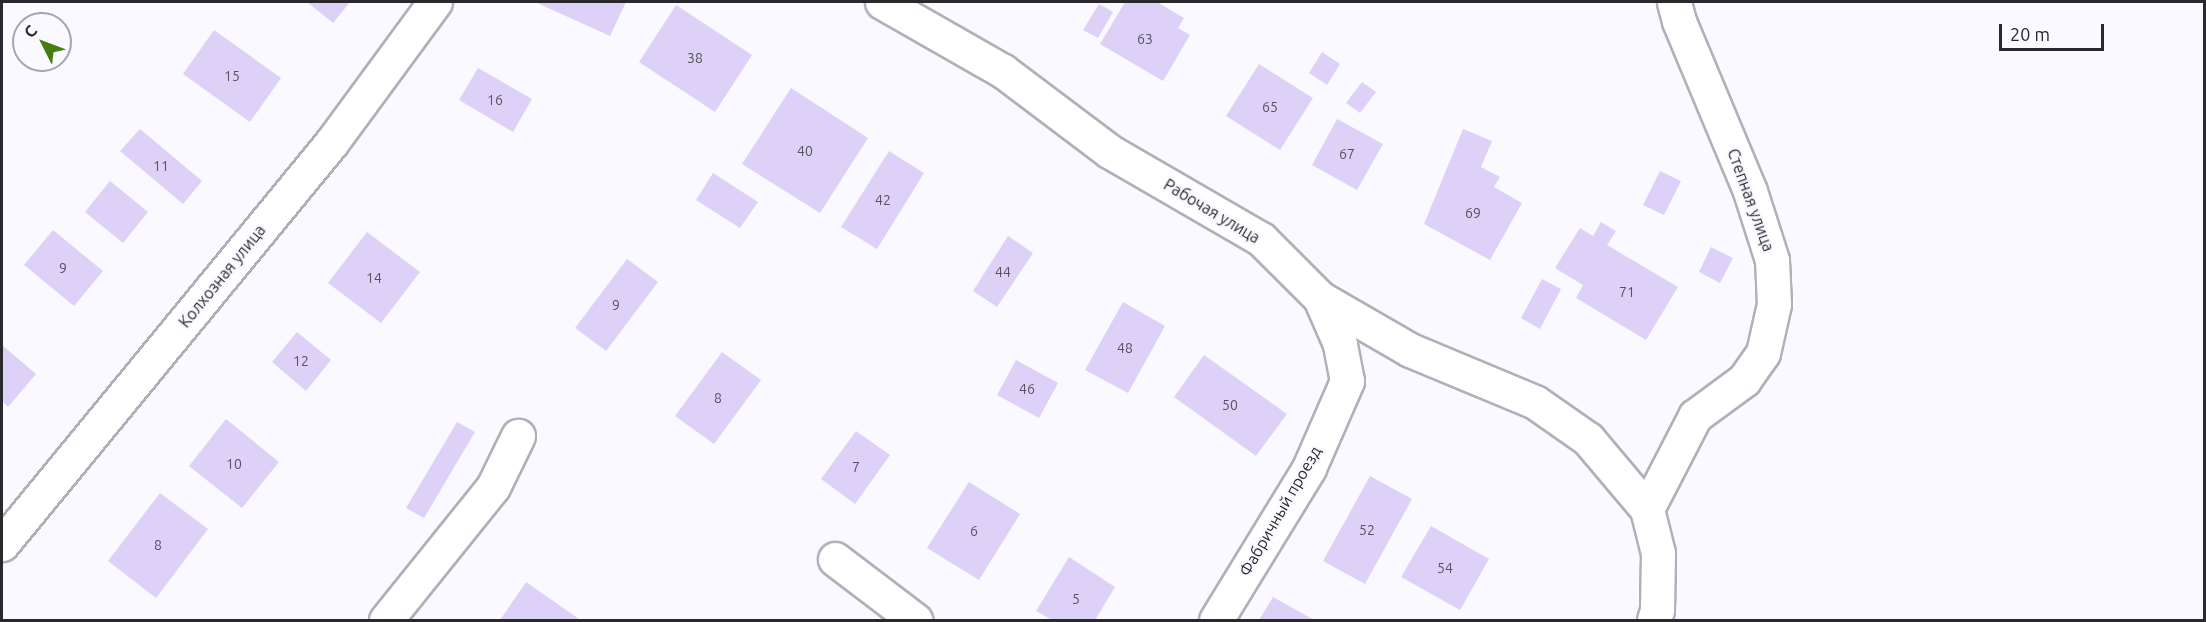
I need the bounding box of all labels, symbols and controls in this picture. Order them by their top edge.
north arrow [12,12,72,72]
scale bar [2002,12,2107,50]
text: С [20,21,40,41]
text: 20 m [2010,24,2050,44]
house number: 63 [1137,31,1153,47]
house number: 38 [687,50,703,66]
house number: 15 [224,68,240,84]
house number: 16 [487,92,503,108]
house number: 65 [1262,99,1278,115]
house number: 40 [797,143,813,159]
house number: 67 [1339,146,1355,162]
street label: Степная улица [1723,146,1779,254]
house number: 11 [153,158,169,174]
street label: Рабочая улица [1160,175,1264,247]
house number: 42 [875,192,891,208]
house number: 69 [1465,205,1481,221]
street label: Колхозная улица [175,221,269,331]
house number: 9 [59,260,67,276]
house number: 44 [995,264,1011,280]
house number: 14 [366,270,382,286]
house number: 71 [1619,284,1635,300]
house number: 9 [612,297,620,313]
house number: 48 [1117,340,1133,356]
house number: 12 [293,353,309,369]
house number: 46 [1019,381,1035,397]
house number: 8 [714,390,722,406]
house number: 50 [1222,397,1238,413]
street label: Фабричный проезд [1235,443,1325,579]
house number: 10 [226,456,242,472]
house number: 7 [852,459,860,475]
house number: 52 [1359,522,1375,538]
house number: 6 [970,523,978,539]
house number: 8 [154,537,162,553]
house number: 54 [1437,560,1453,576]
house number: 5 [1072,591,1080,607]

